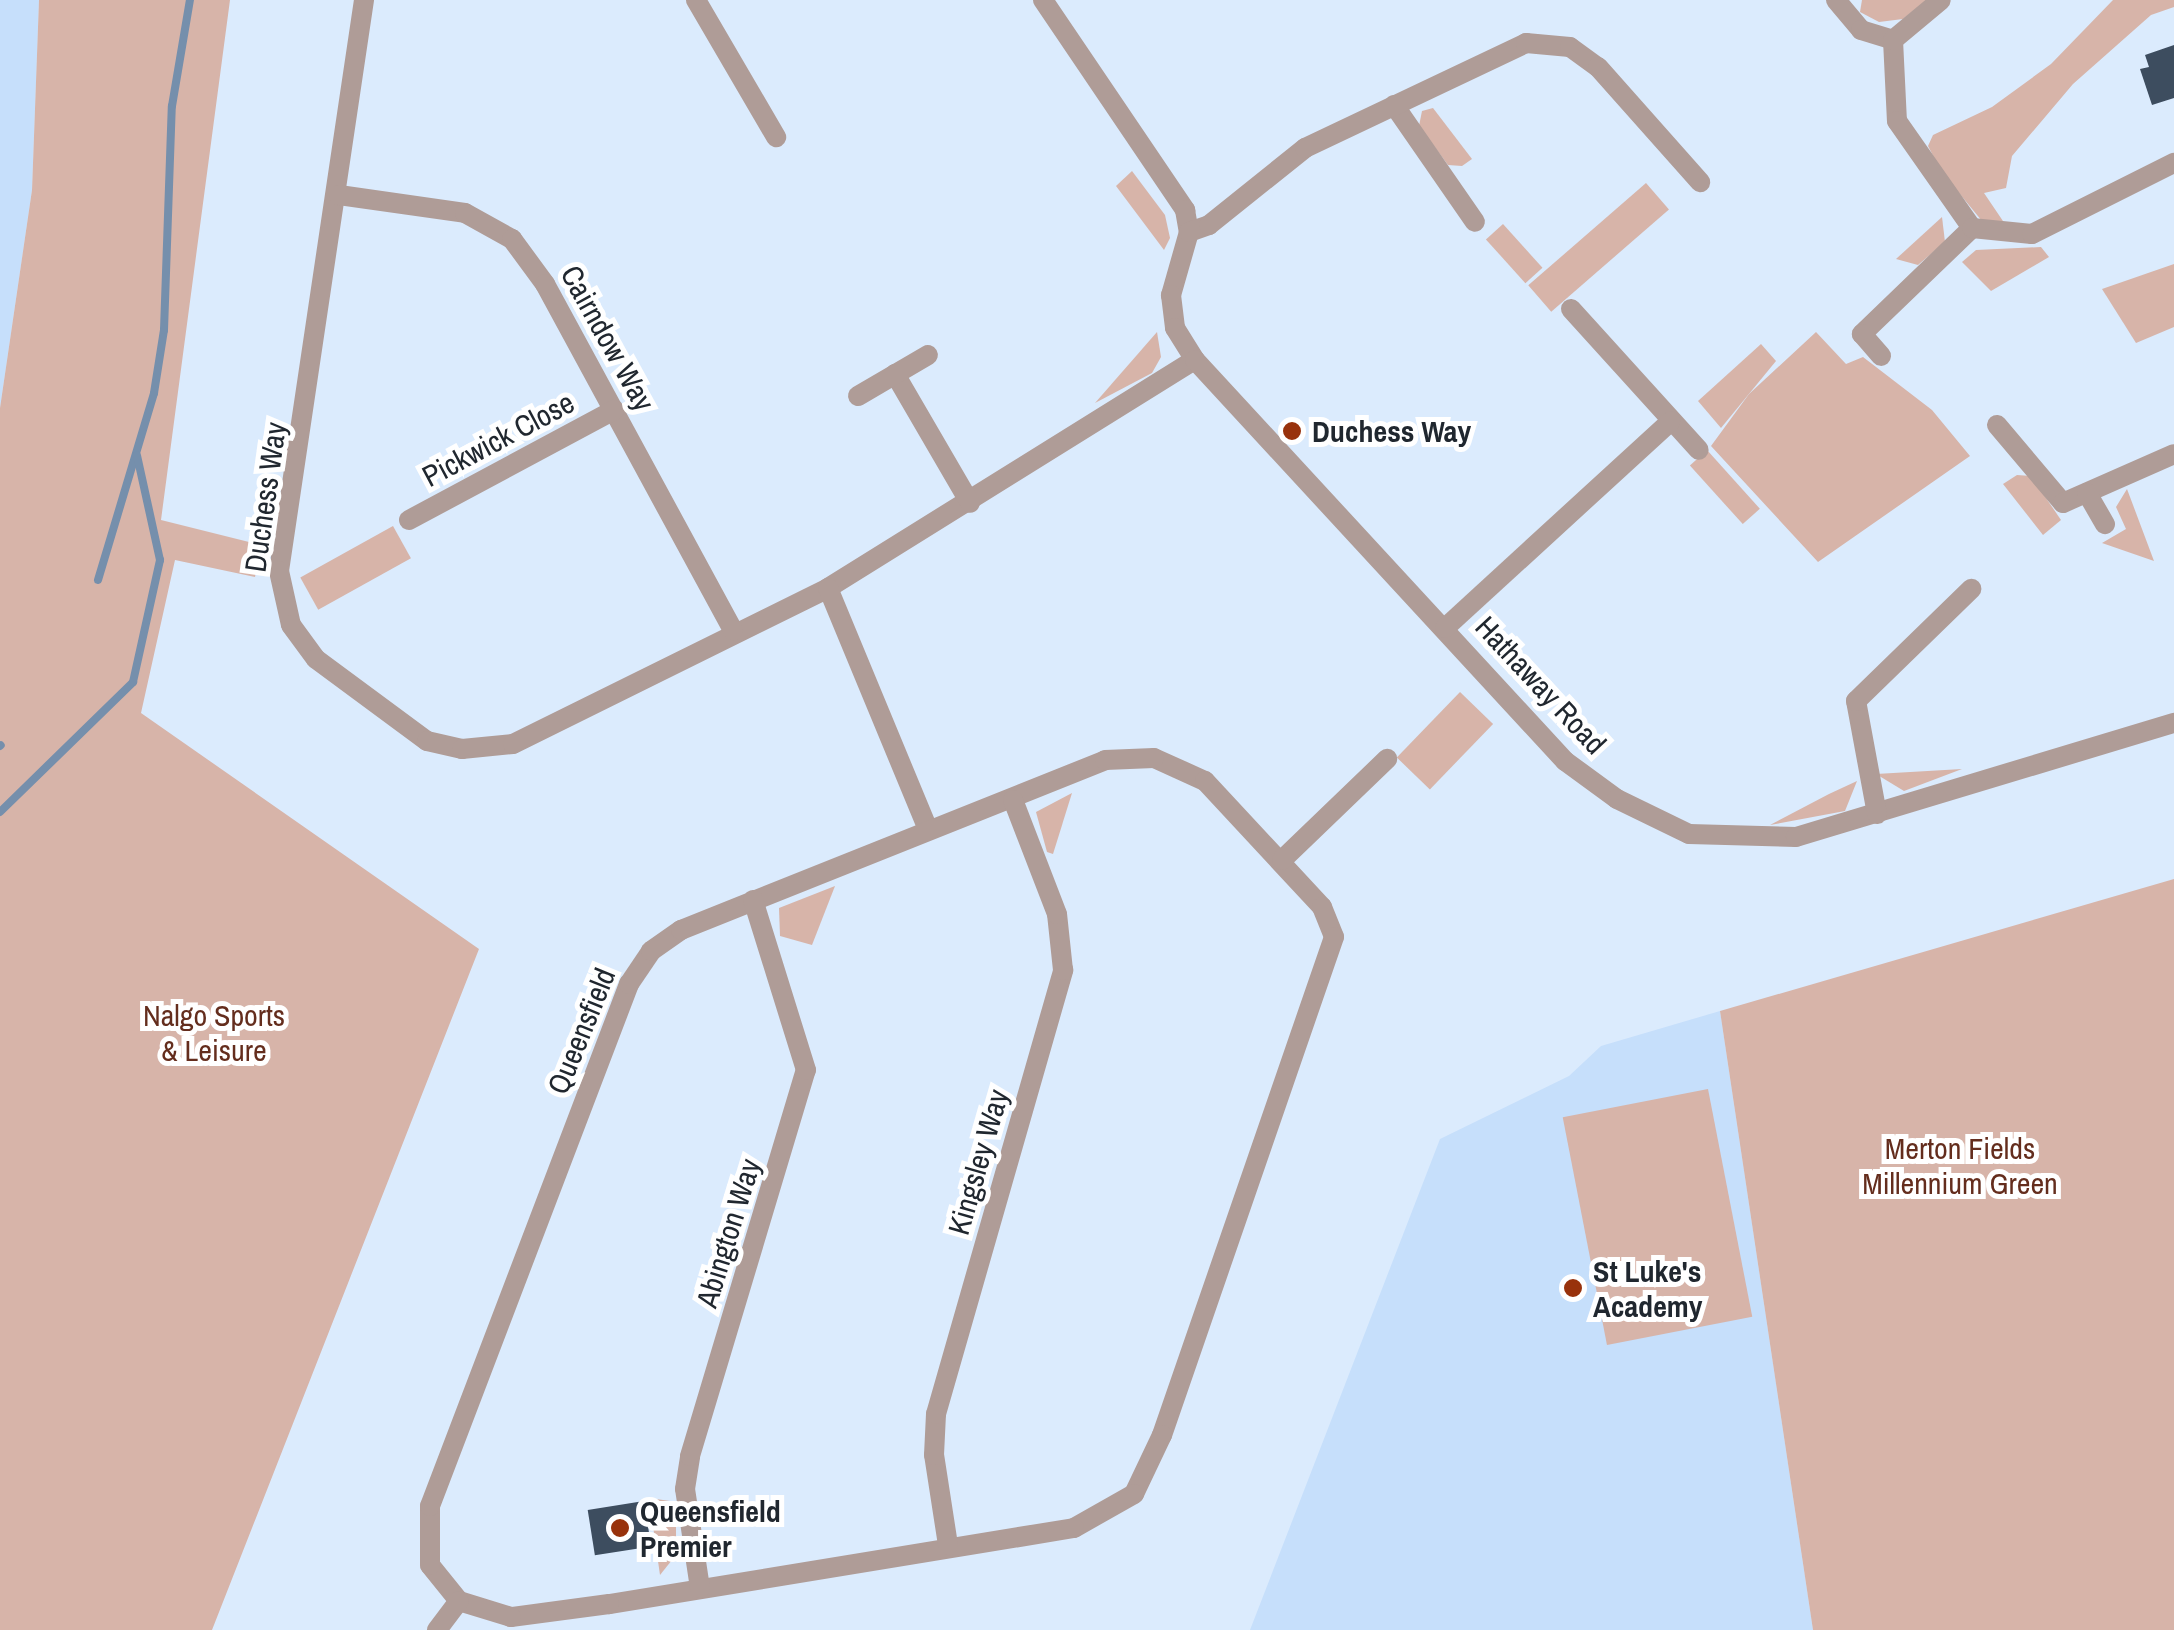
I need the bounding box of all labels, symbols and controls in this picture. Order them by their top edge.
street label: Cairndow Way [553,259,663,417]
street label: Pickwick Close [416,384,580,494]
place label: Duchess Way [1312,413,1471,449]
street label: Duchess Way [237,420,293,574]
marker: Duchess Way [1281,420,1303,442]
street label: Hathaway Road [1468,609,1614,761]
street label: Queensfield [539,963,623,1099]
park label: Nalgo Sports & Leisure [143,997,285,1068]
street label: Kingsley Way [940,1085,1016,1239]
park label: Merton Fields Millennium Green [1862,1130,2058,1200]
street label: Abington Way [688,1154,768,1312]
place label: St Luke's Academy [1593,1253,1702,1324]
marker: St Luke's Academy [1562,1277,1584,1299]
place label: Queensfield Premier [640,1493,781,1564]
marker: Queensfield Premier [609,1517,631,1539]

